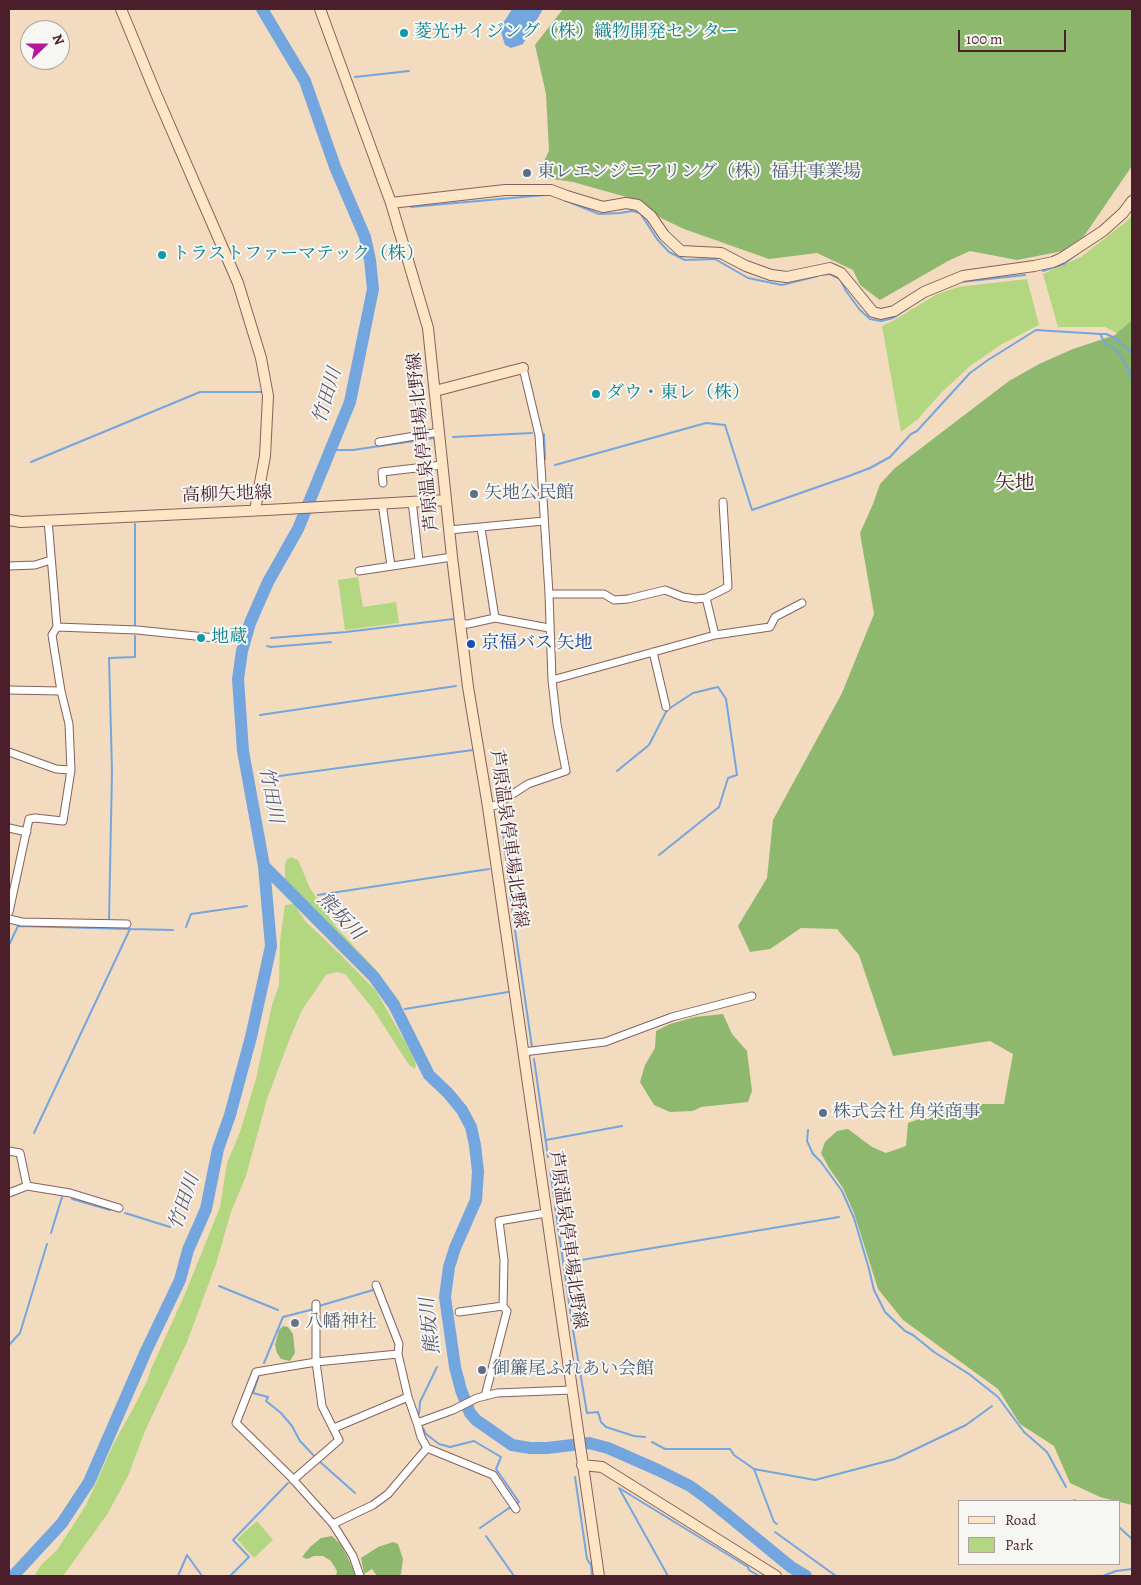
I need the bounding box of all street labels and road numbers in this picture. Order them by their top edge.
street label: 芦原温泉停車場北野線 [404,351,444,533]
street label: 高柳矢地線 [182,483,272,507]
street label: 芦原温泉停車場北野線 [485,748,531,930]
street label: 芦原温泉停車場北野線 [544,1149,590,1331]

